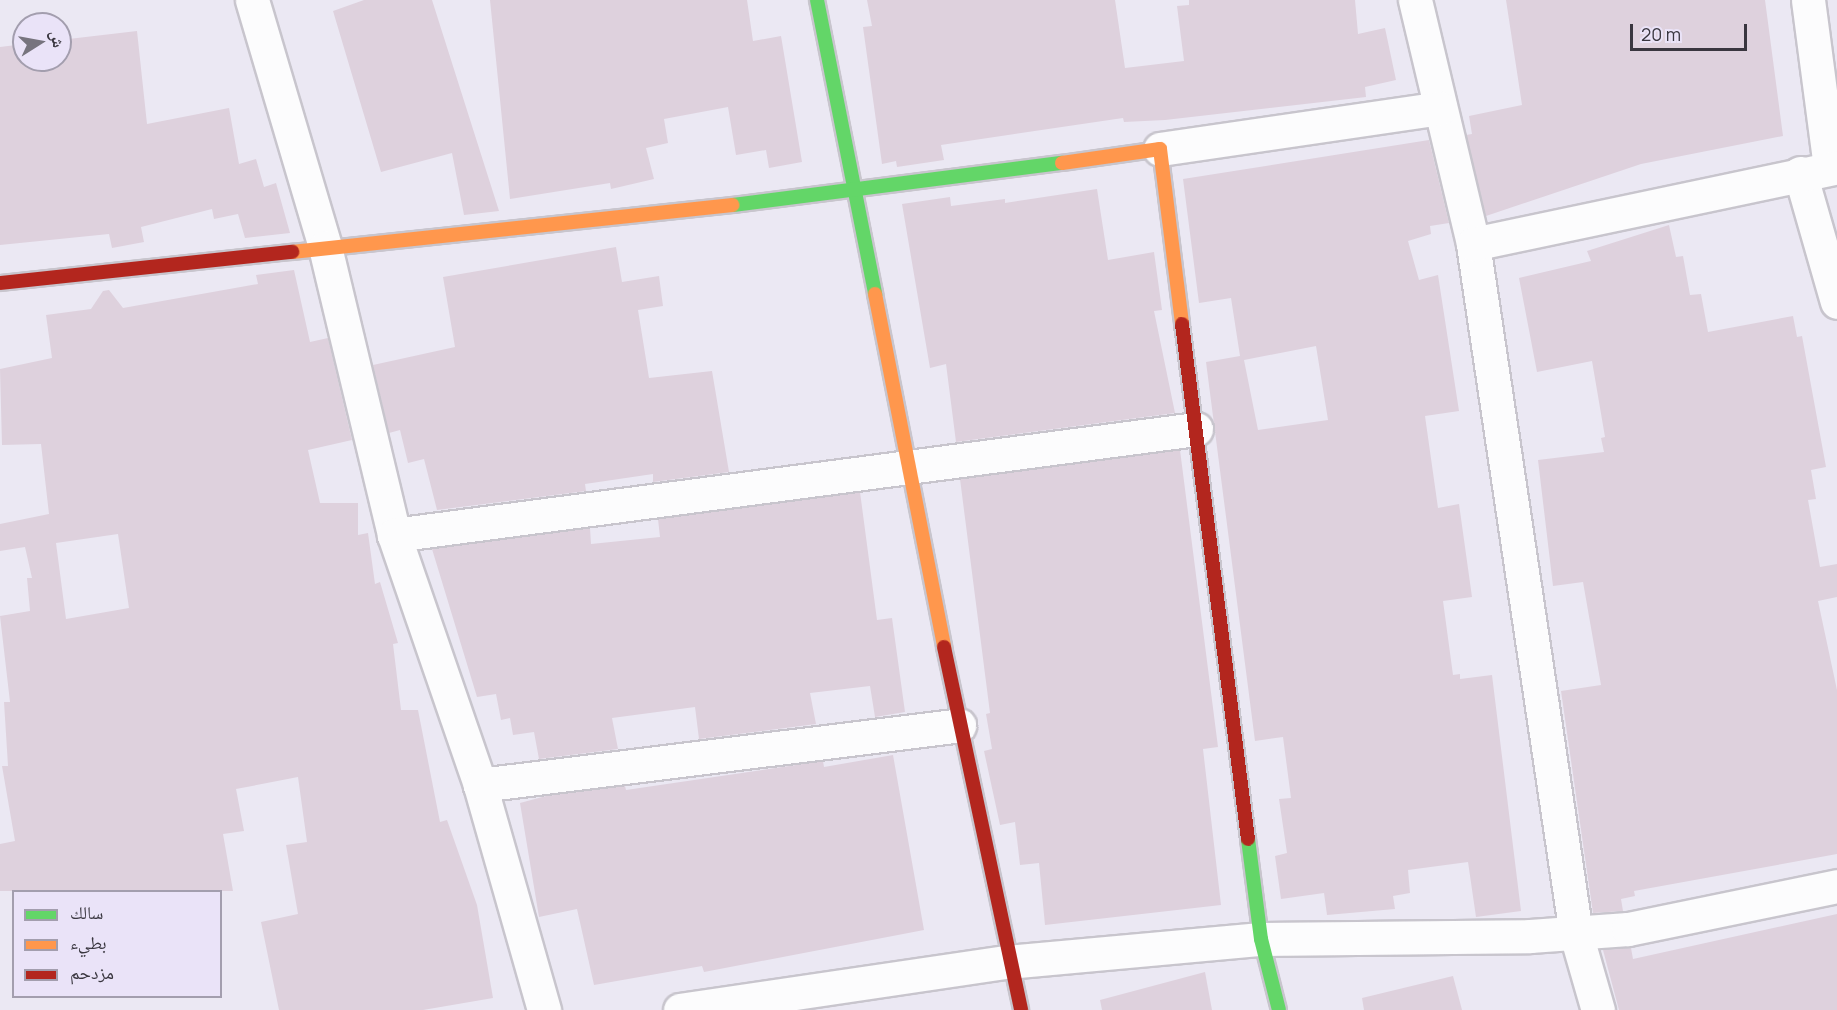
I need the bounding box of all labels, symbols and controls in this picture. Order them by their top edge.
north arrow [12,12,72,72]
scale bar [1633,12,1750,50]
text: 20 m [1641,22,1681,46]
text: ش [45,29,70,49]
legend [12,890,222,998]
text: سالك [70,900,103,924]
text: بطيء [70,930,107,954]
text: مزدحم [70,960,114,984]

